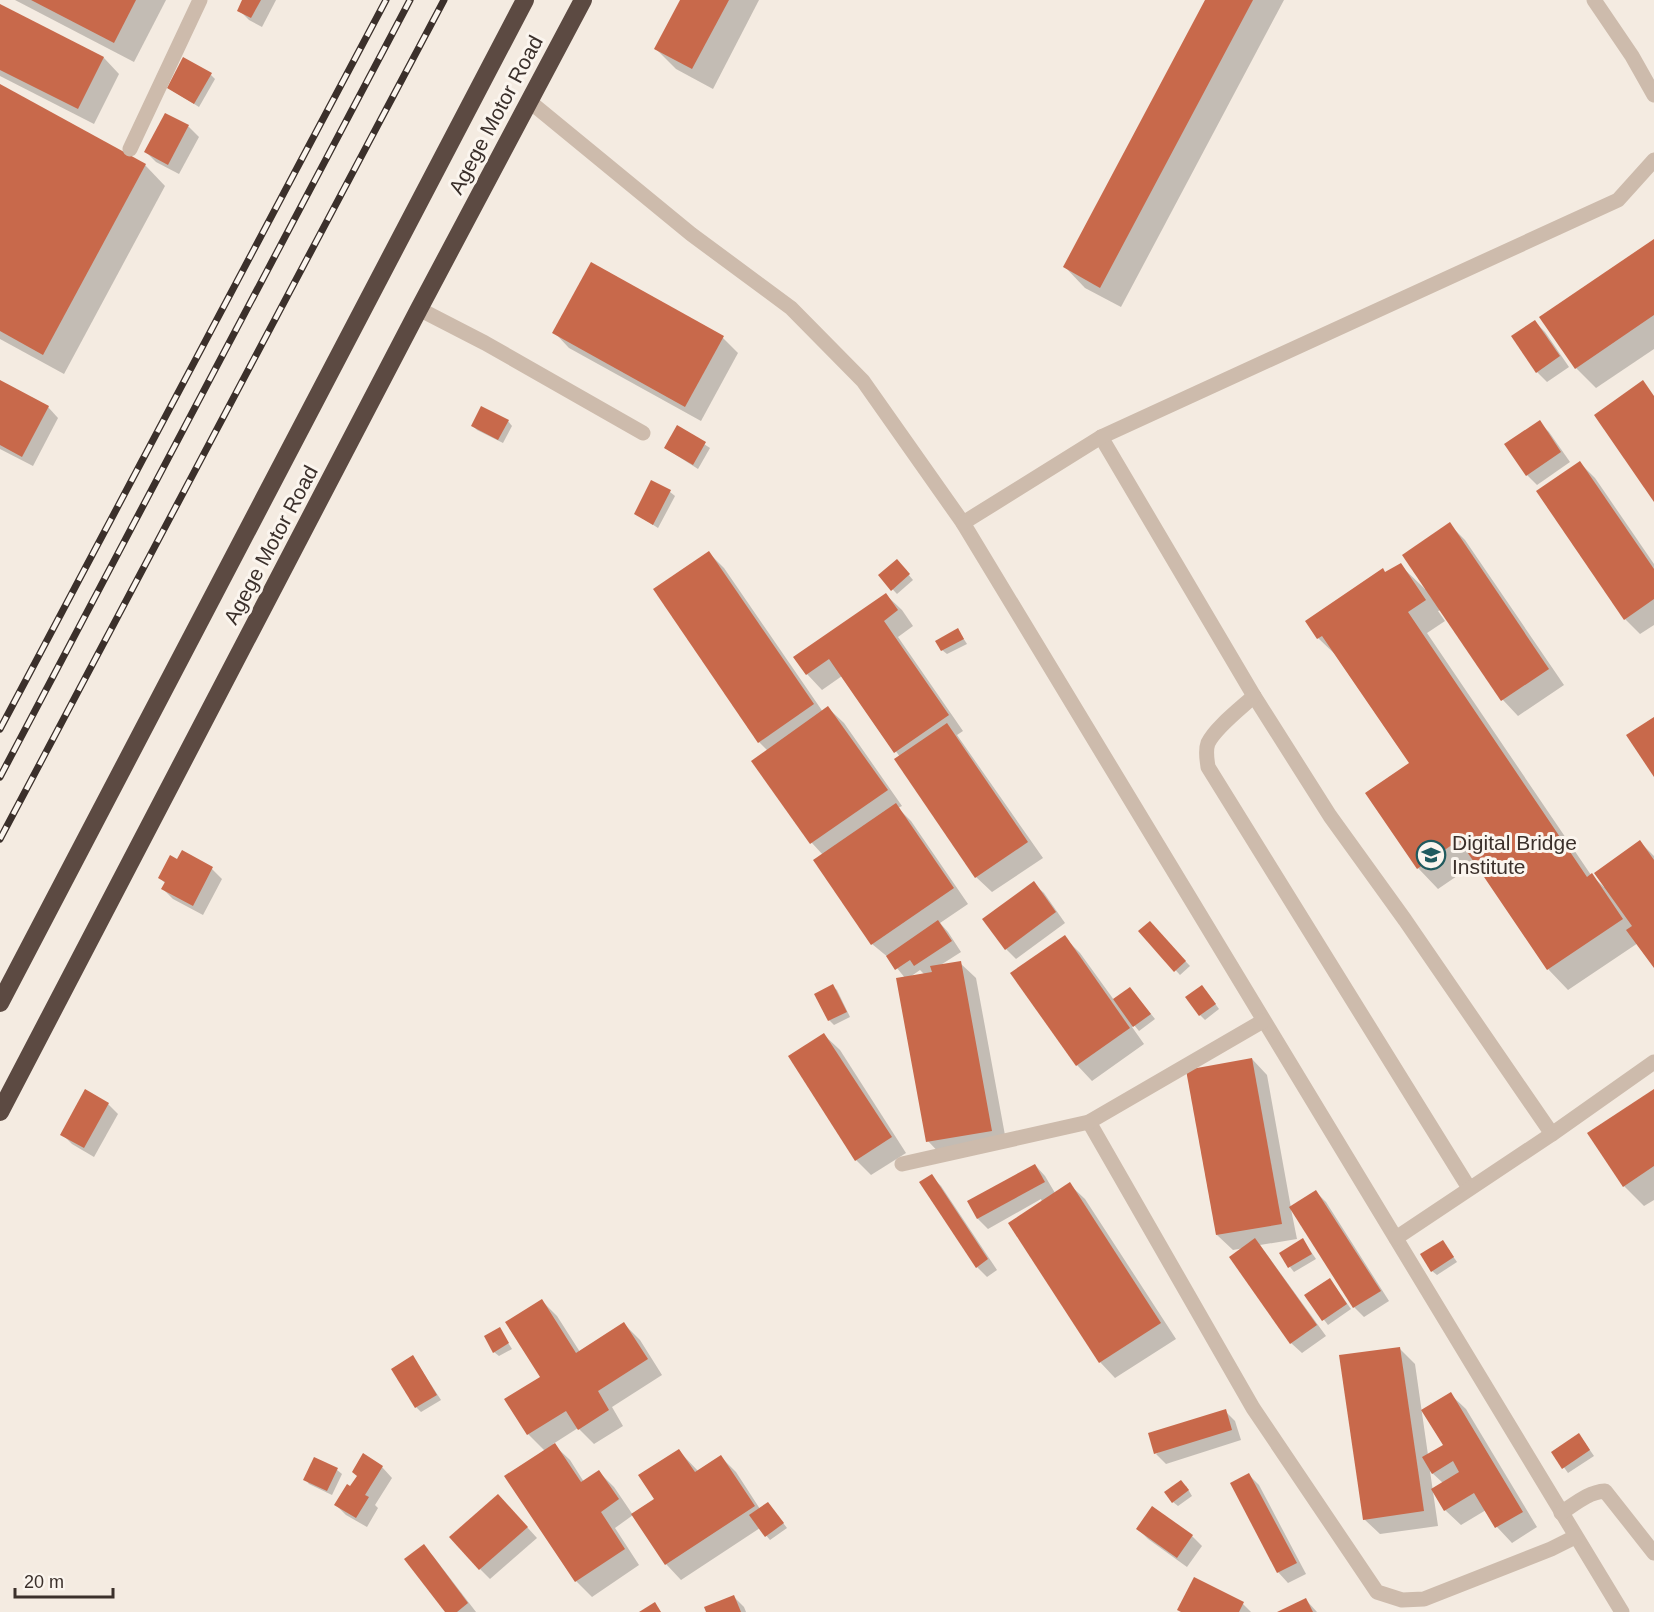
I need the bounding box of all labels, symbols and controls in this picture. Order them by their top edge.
street label: Agege Motor Road [444,32,547,198]
street label: Agege Motor Road [219,462,322,628]
place label: Digital Bridge Institute [1452,831,1577,878]
school or university icon: Digital Bridge Institute [1415,839,1447,871]
scale bar [15,1561,112,1599]
text: 20 m [24,1572,64,1592]

